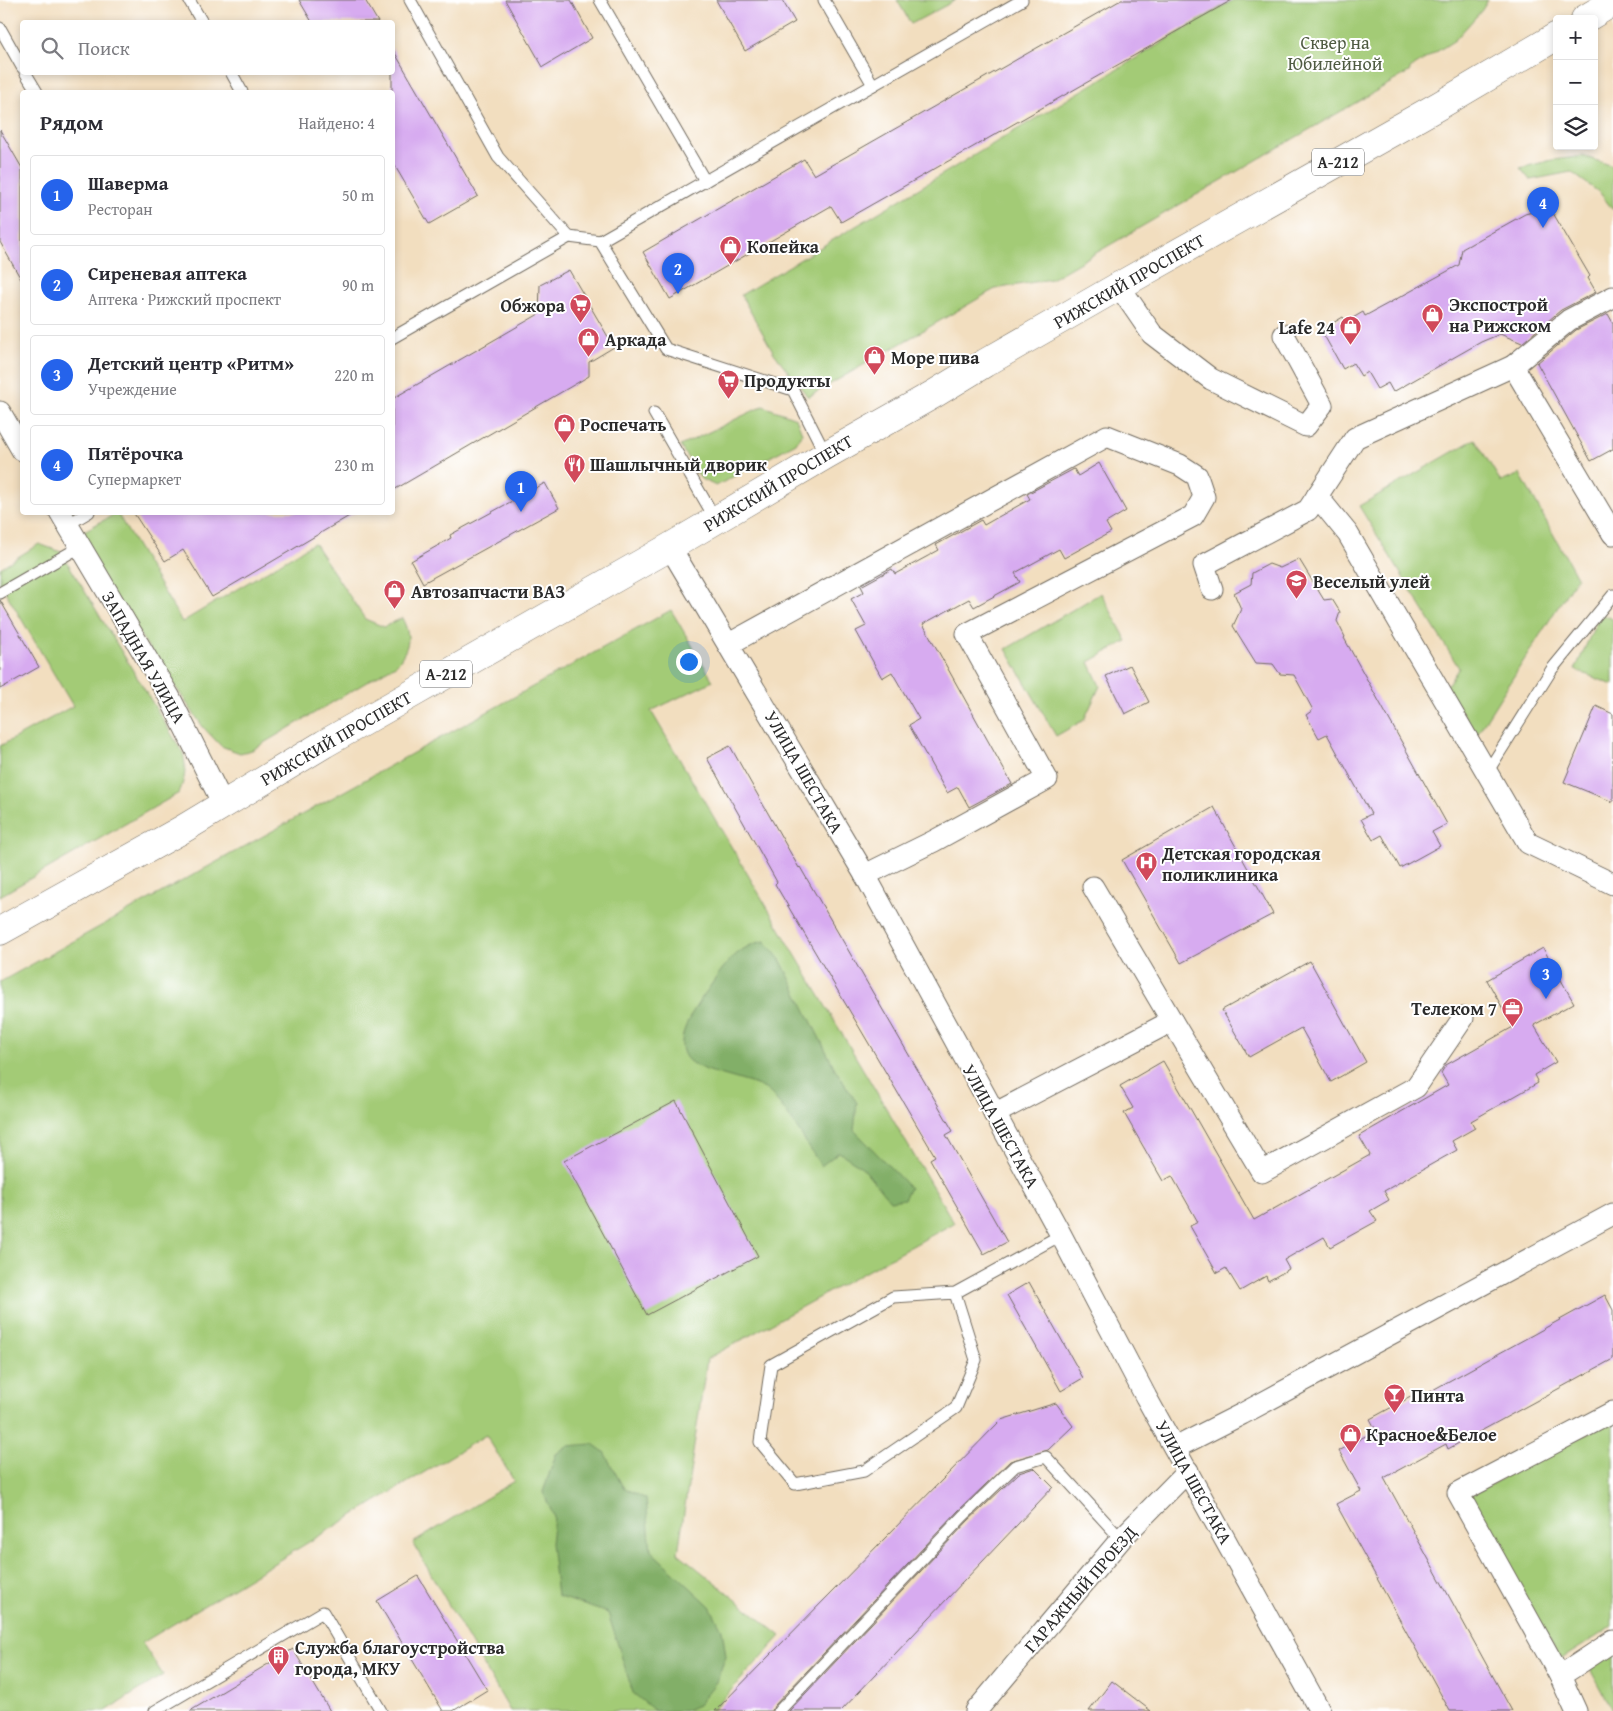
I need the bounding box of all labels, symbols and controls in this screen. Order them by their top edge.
map controls [1553,15,1598,150]
button: + [1553,15,1598,60]
search box [20,20,395,75]
park label: Сквер на Юбилейной [1288,29,1383,77]
icon: search [38,34,66,62]
text: Поиск [78,34,130,62]
button: − [1553,60,1598,105]
button: layers [1553,105,1598,150]
text: Рядом [40,107,103,138]
text: Найдено: 4 [298,111,375,135]
road number: А-212 [1312,148,1364,176]
text: Шаверма [88,169,168,197]
text: 1 [53,183,61,207]
text: 50 m [342,183,374,207]
pin: 4 [1527,187,1559,228]
text: Ресторан [88,197,153,221]
street label: РИЖСКИЙ ПРОСПЕКТ [1048,227,1210,335]
place label: Копейка [747,233,820,260]
shop icon: Копейка [719,234,743,265]
pin: 2 [662,253,694,294]
text: Сиреневая аптека [88,259,247,287]
text: 2 [53,273,61,297]
text: 90 m [342,273,374,297]
text: Аптека · Рижский проспект [88,287,281,311]
place label: Экспострой на Рижском [1449,291,1552,339]
place label: Обжора [501,292,566,319]
supermarket icon: Обжора [569,293,593,324]
shop icon: Экспострой на Рижском [1421,302,1445,333]
place label: Lafe 24 [1279,314,1335,341]
shop icon: Lafe 24 [1339,315,1363,346]
place label: Аркада [605,326,667,353]
shop icon: Аркада [577,327,601,358]
place label: Море пива [891,344,980,371]
shop icon: Море пива [863,345,887,376]
text: Детский центр «Ритм» [88,349,294,377]
text: 3 [53,363,61,387]
text: 220 m [334,363,374,387]
place label: Продукты [744,367,830,394]
supermarket icon: Продукты [716,368,740,399]
text: Учреждение [88,377,177,401]
place label: Роспечать [580,411,667,438]
shop icon: Роспечать [552,412,576,443]
street label: РИЖСКИЙ ПРОСПЕКТ [698,427,858,539]
text: Пятёрочка [88,439,183,467]
place label: Шашлычный дворик [590,451,767,478]
restaurant icon: Шашлычный дворик [562,452,586,483]
text: 4 [53,453,61,477]
text: 230 m [334,453,374,477]
text: Супермаркет [88,467,181,491]
pin: 1 [505,471,537,512]
place label: Веселый улей [1313,568,1430,595]
school or university icon: Веселый улей [1285,569,1309,600]
place label: Автозапчасти ВАЗ [411,578,565,605]
shop icon: Автозапчасти ВАЗ [383,579,407,610]
street label: ЗАПАДНАЯ УЛИЦА [95,586,193,728]
your location [676,649,702,675]
road number: А-212 [420,661,472,688]
street label: РИЖСКИЙ ПРОСПЕКТ [255,684,417,792]
street label: УЛИЦА ШЕСТАКА [758,706,850,839]
place label: Детская городская поликлиника [1161,840,1321,888]
hospital icon: Детская городская поликлиника [1134,851,1158,882]
pin: 3 [1530,958,1562,999]
place label: Телеком 7 [1411,995,1497,1022]
office icon: Телеком 7 [1501,996,1525,1027]
street label: УЛИЦА ШЕСТАКА [956,1059,1046,1193]
place label: Пинта [1411,1382,1465,1409]
bar icon: Пинта [1383,1383,1407,1414]
street label: УЛИЦА ШЕСТАКА [1149,1415,1239,1549]
place label: Красное&Белое [1366,1421,1497,1448]
shop icon: Красное&Белое [1338,1422,1362,1453]
street label: ГАРАЖНЫЙ ПРОЕЗД [1017,1520,1143,1658]
place label: Служба благоустройства города, МКУ [295,1634,506,1682]
building icon: Служба благоустройства города, МКУ [267,1645,291,1676]

